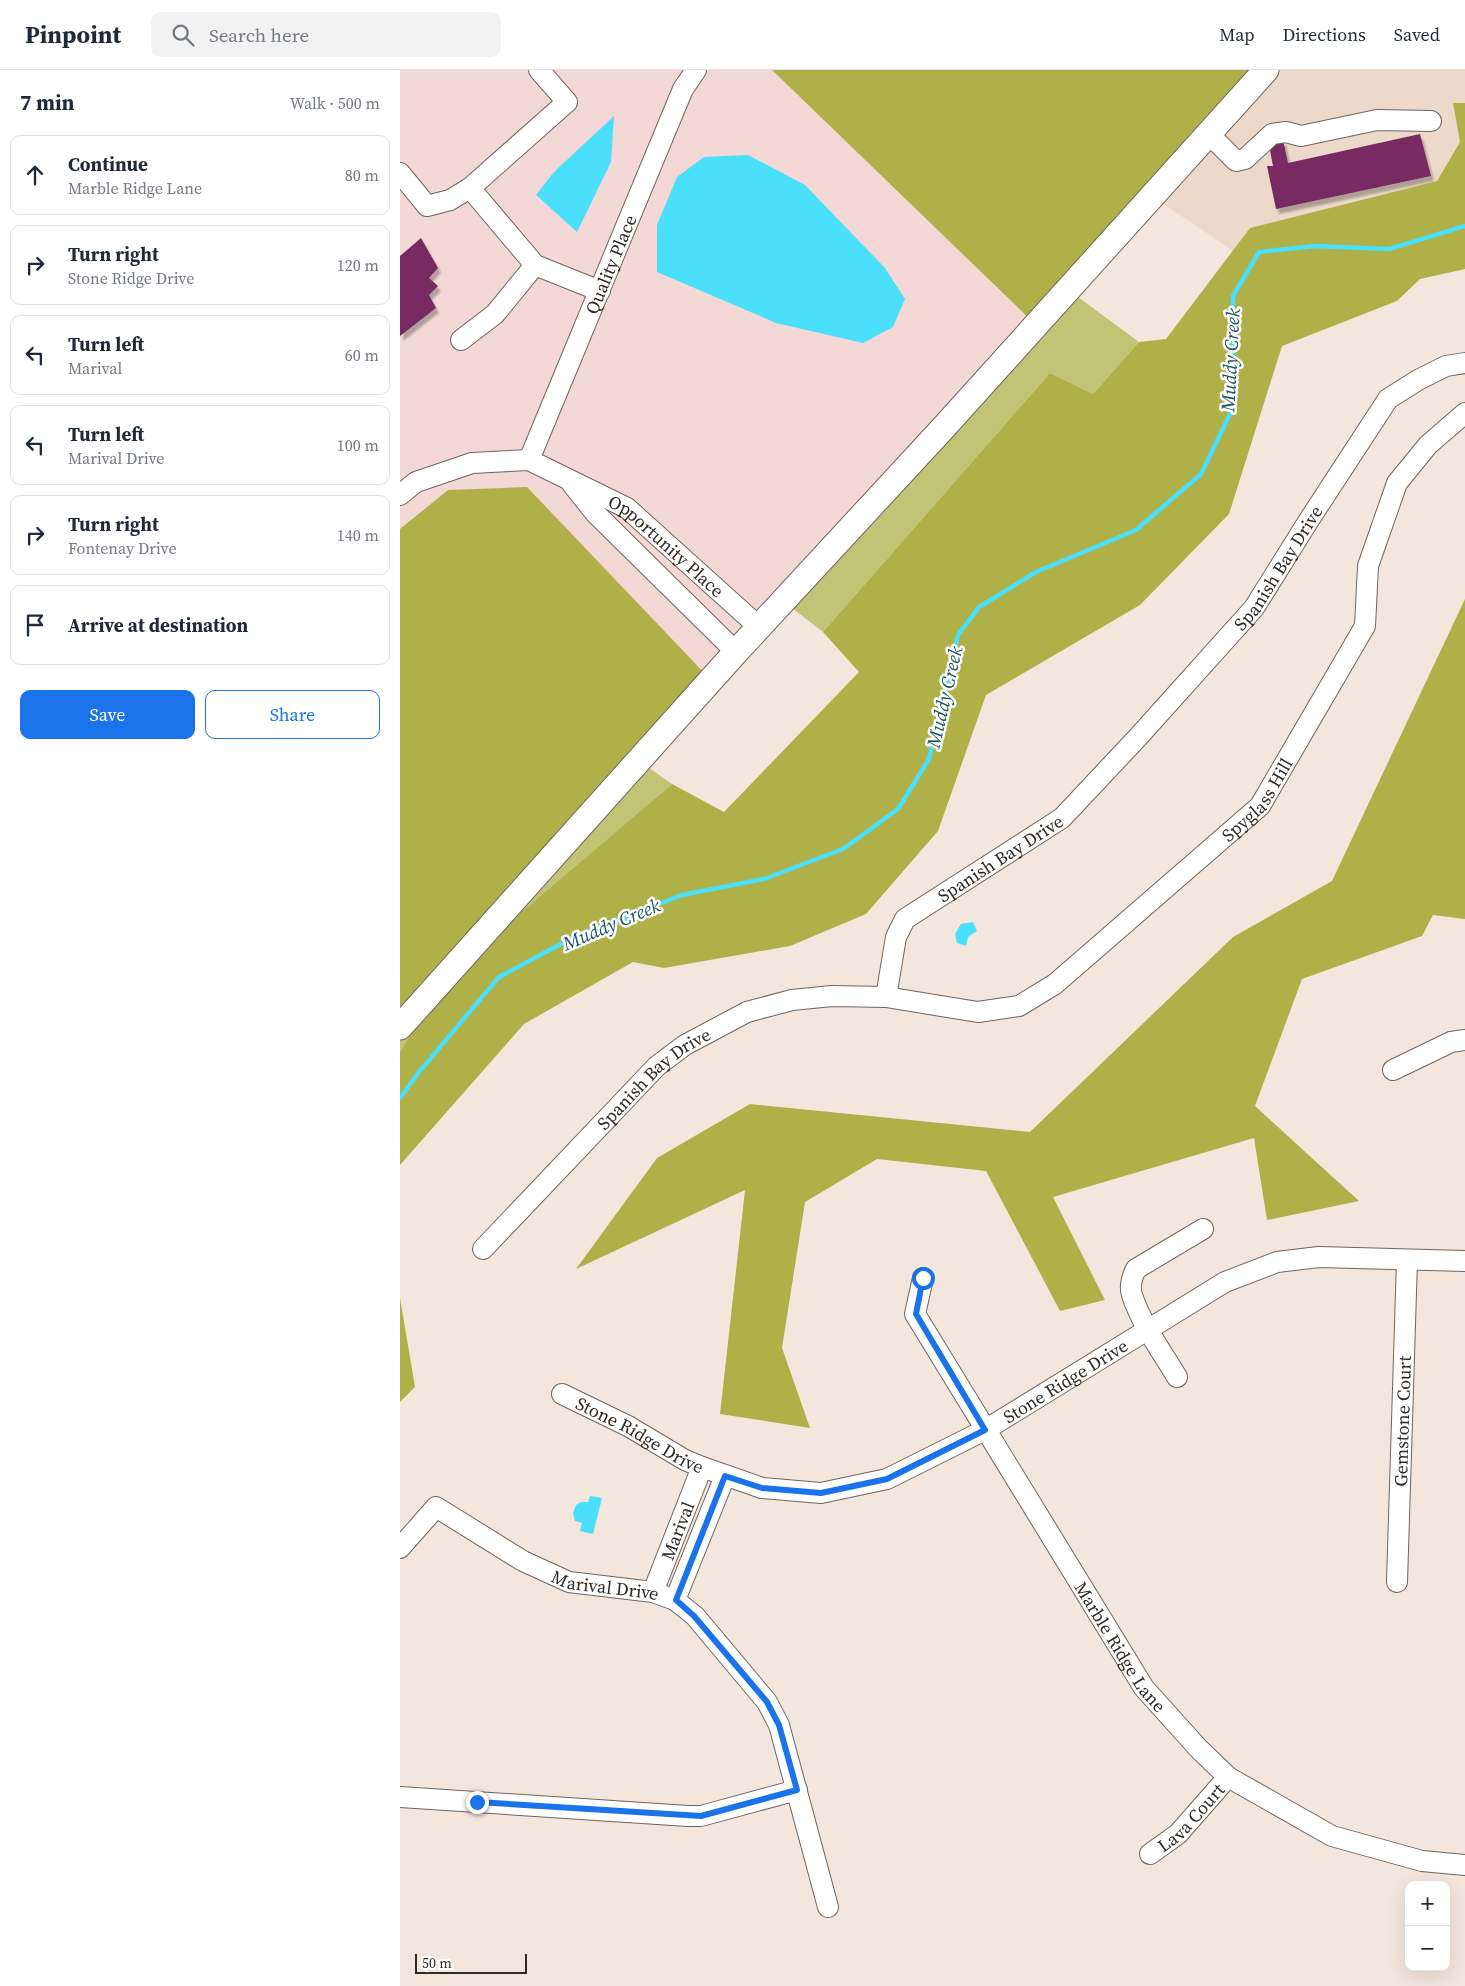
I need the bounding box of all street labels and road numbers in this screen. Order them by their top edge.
street label: Quality Place [579,211,642,318]
street label: Opportunity Place [604,488,730,602]
street label: Spanish Bay Drive [1228,500,1328,635]
street label: Spyglass Hill [1216,753,1298,847]
street label: Spanish Bay Drive [932,808,1068,908]
street label: Spanish Bay Drive [591,1021,715,1135]
street label: Stone Ridge Drive [998,1333,1132,1429]
street label: Gemstone Court [1387,1355,1417,1487]
street label: Stone Ridge Drive [572,1390,708,1479]
street label: Marival [654,1498,700,1564]
street label: Marival Drive [548,1563,663,1606]
street label: Marble Ridge Lane [1069,1577,1172,1717]
street label: Lava Court [1152,1777,1230,1858]

